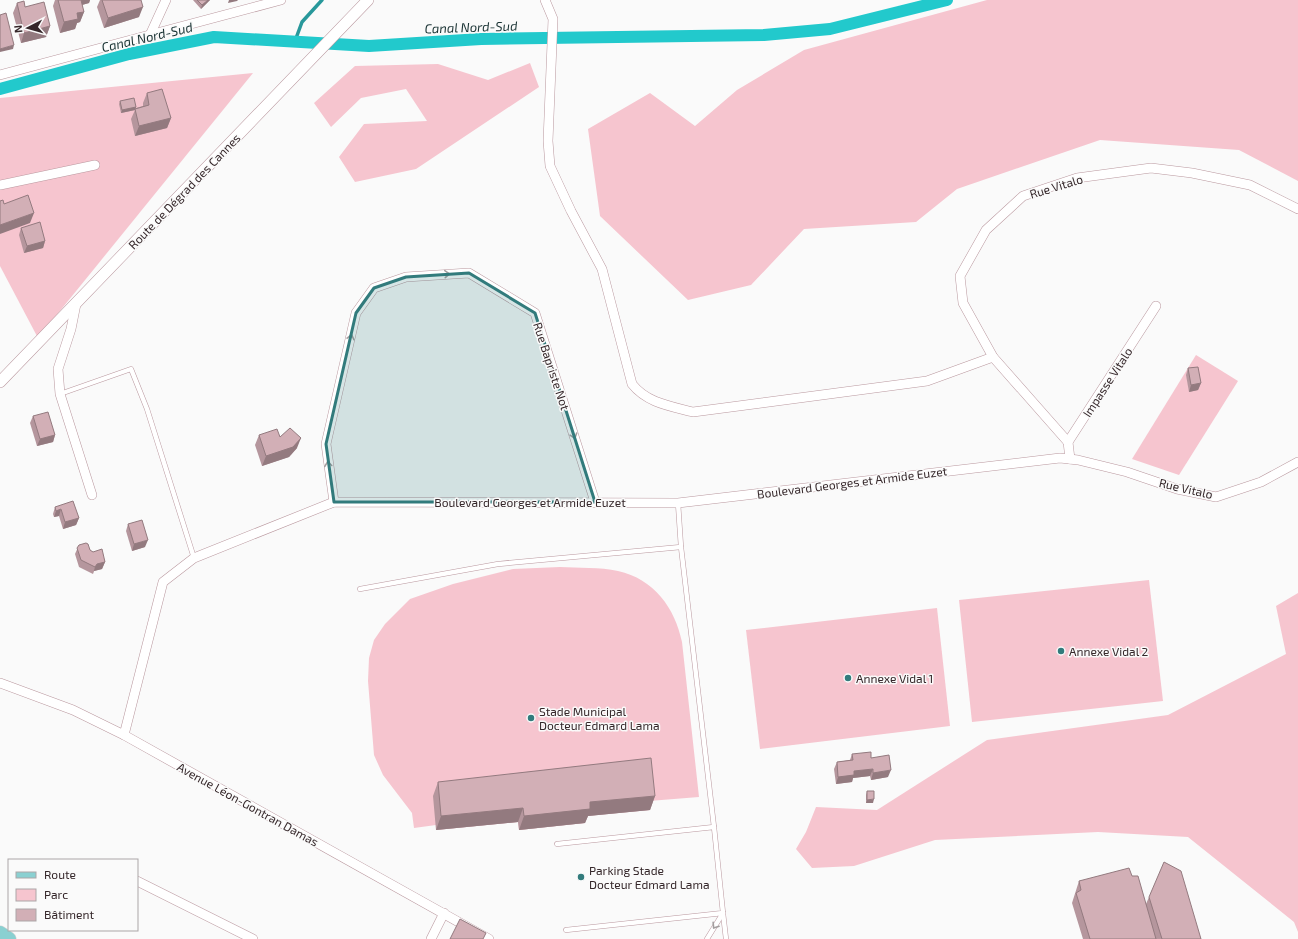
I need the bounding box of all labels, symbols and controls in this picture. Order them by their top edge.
north arrow [8,8,48,48]
water label: Canal Nord-Sud [424,17,518,37]
water label: Canal Nord-Sud [100,19,195,55]
text: N [11,24,24,34]
street label: Route de Dégrad des Cannes [125,130,243,252]
street label: Rue Vitalo [1028,171,1084,201]
one-way arrow [444,270,450,279]
street label: Rue Bapriste Not [531,320,573,412]
one-way arrow [346,334,354,340]
street label: Impasse Vitalo [1079,344,1135,419]
one-way arrow [569,432,578,439]
one-way arrow [324,461,333,467]
street label: Boulevard Georges et Armide Euzet [756,463,948,501]
street label: Rue Vitalo [1158,475,1215,501]
street label: Boulevard Georges et Armide Euzet [434,495,626,509]
place label: Annexe Vidal 2 [1069,644,1149,658]
marker: Annexe Vidal 2 [1056,646,1066,656]
place label: Annexe Vidal 1 [856,671,933,685]
marker: Annexe Vidal 1 [843,673,853,683]
place label: Stade Municipal Docteur Edmard Lama [539,704,660,732]
marker: Stade Municipal Docteur Edmard Lama [526,713,536,723]
street label: Avenue Léon-Gontran Damas [175,759,321,849]
legend [8,859,138,931]
place label: Parking Stade Docteur Edmard Lama [589,863,710,891]
text: Route [44,867,76,881]
marker: Parking Stade Docteur Edmard Lama [576,872,586,882]
text: Parc [44,887,68,901]
text: Bâtiment [44,907,95,921]
one-way arrow [712,922,720,929]

